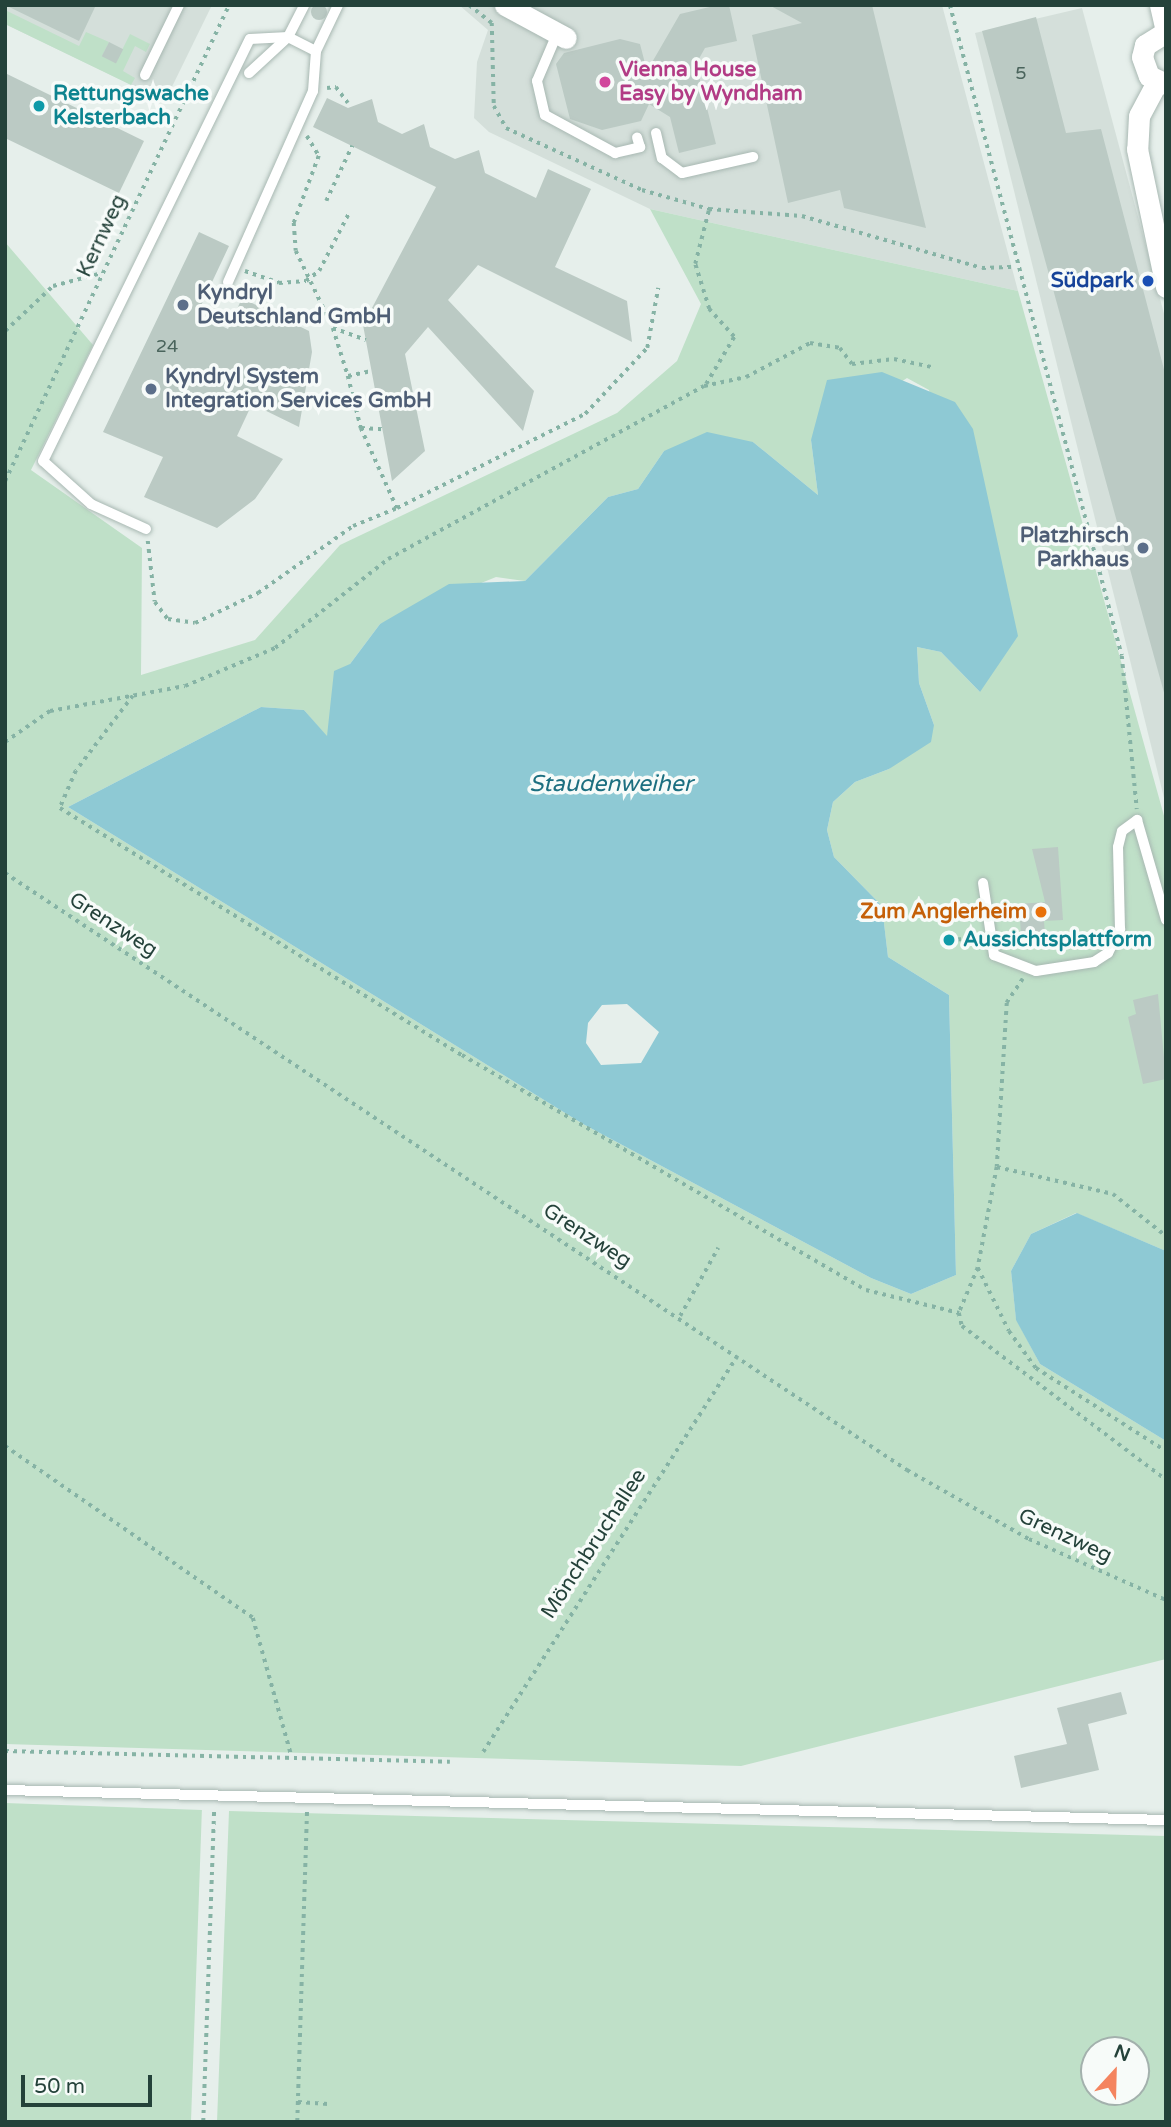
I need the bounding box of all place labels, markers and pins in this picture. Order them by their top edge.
place label: Vienna House Easy by Wyndham [619,57,803,107]
marker: Vienna House Easy by Wyndham [597,74,613,90]
place label: Rettungswache Kelsterbach [53,81,209,131]
marker: Rettungswache Kelsterbach [31,98,47,114]
place label: Südpark [1051,268,1134,294]
marker: Südpark [1140,273,1156,289]
place label: Kyndryl Deutschland GmbH [197,280,392,330]
marker: Kyndryl Deutschland GmbH [175,297,191,313]
place label: Kyndryl System Integration Services GmbH [165,364,432,414]
marker: Kyndryl System Integration Services GmbH [143,381,159,397]
place label: Platzhirsch Parkhaus [1020,523,1129,573]
marker: Platzhirsch Parkhaus [1135,540,1151,556]
place label: Zum Anglerheim [860,899,1027,925]
marker: Zum Anglerheim [1033,904,1049,920]
place label: Aussichtsplattform [963,927,1152,953]
marker: Aussichtsplattform [941,932,957,948]

